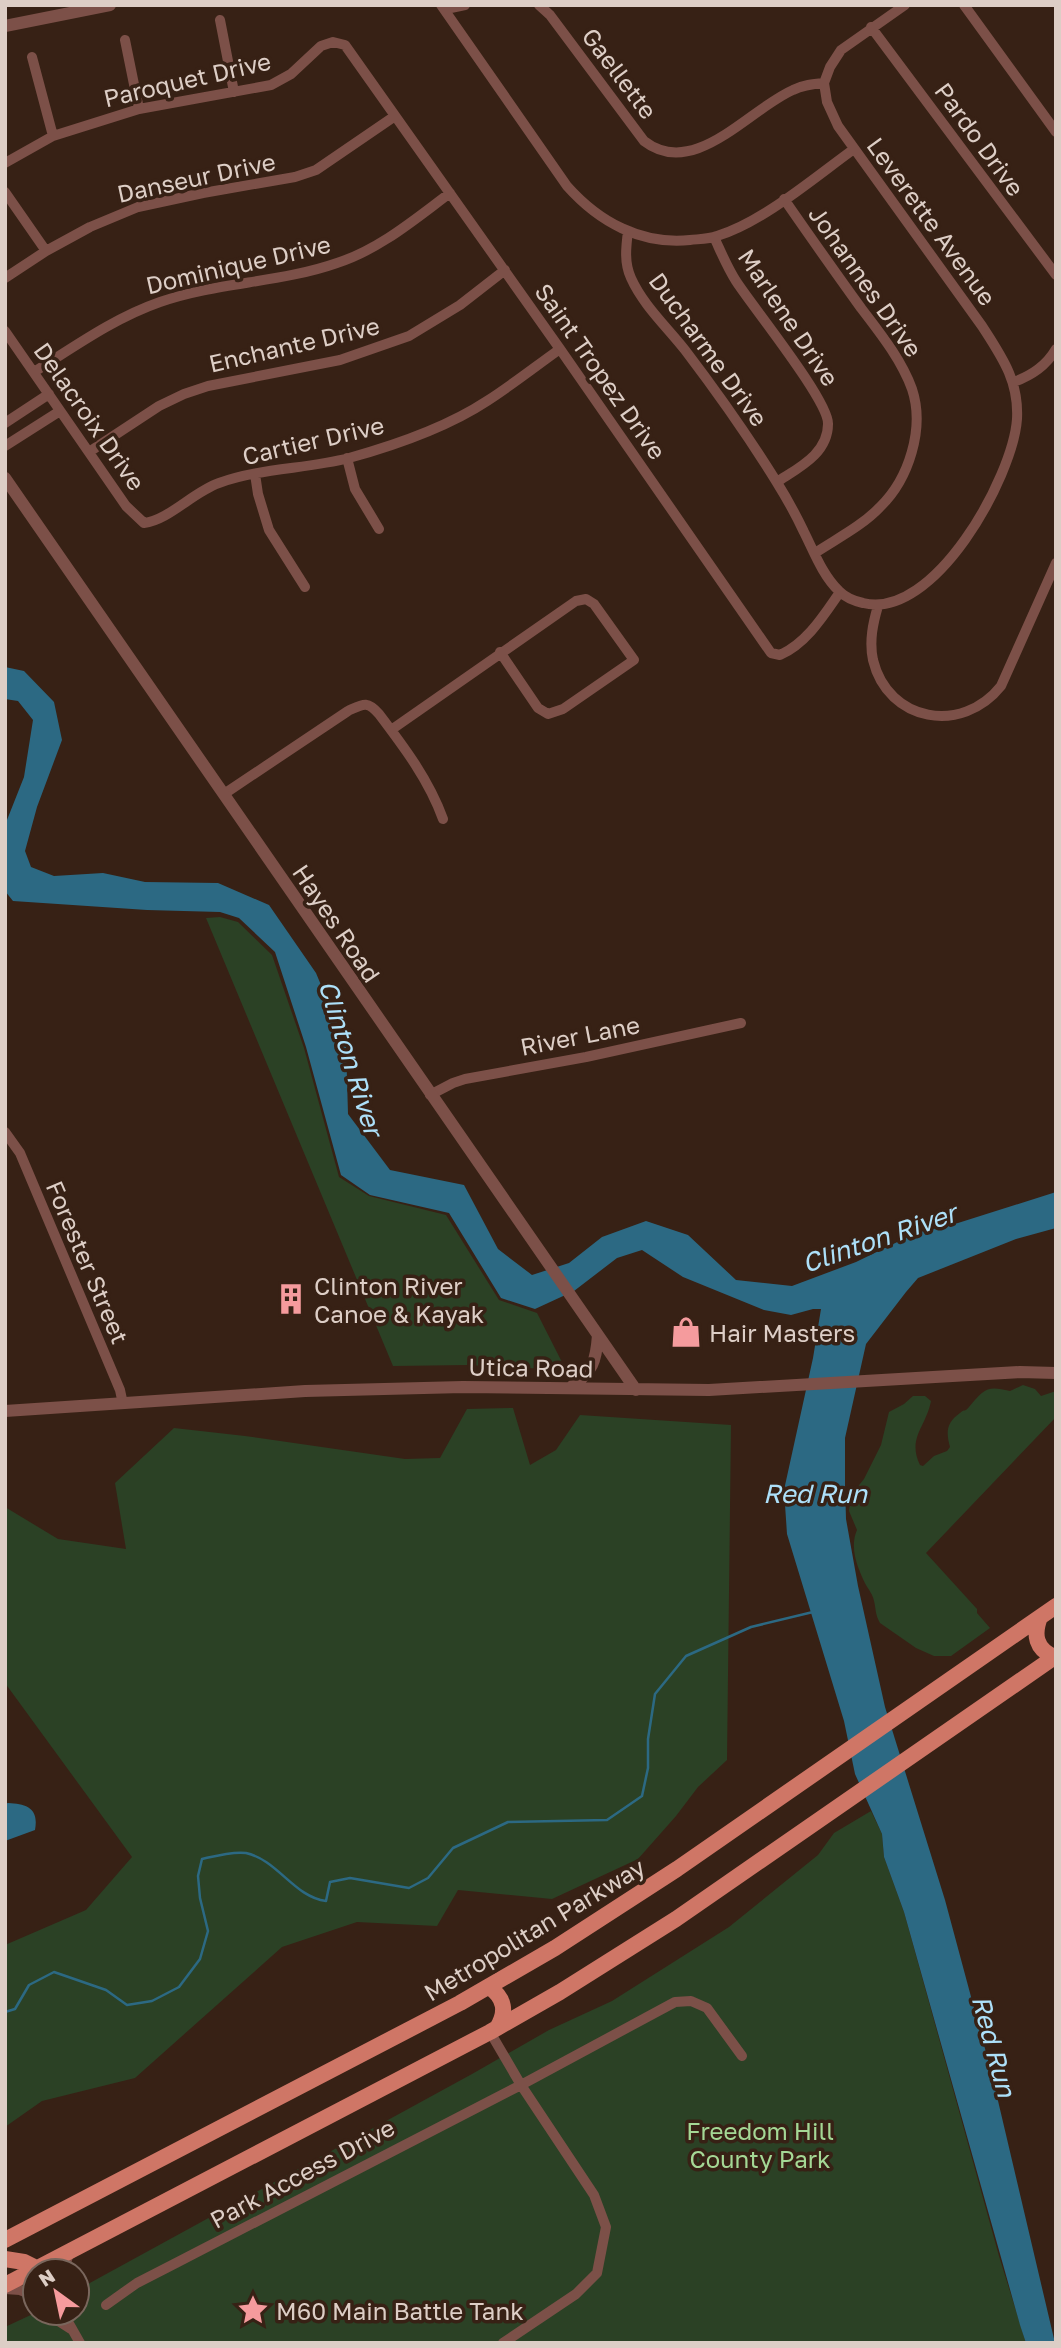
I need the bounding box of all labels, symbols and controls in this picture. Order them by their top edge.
street label: Gaellette [576,22,664,124]
street label: Paroquet Drive [101,46,273,112]
street label: Pardo Drive [929,77,1031,201]
street label: Leverette Avenue [861,131,1003,311]
street label: Danseur Drive [114,146,278,208]
street label: Johannes Drive [803,200,929,362]
street label: Dominique Drive [143,229,333,299]
street label: Marlene Drive [733,243,845,391]
street label: Ducharme Drive [644,267,774,431]
street label: Saint Tropez Drive [529,277,673,465]
street label: Enchante Drive [206,310,382,378]
street label: Delacroix Drive [28,337,152,495]
street label: Cartier Drive [239,410,387,470]
street label: Hayes Road [287,859,387,987]
water label: Clinton River [313,976,390,1143]
street label: River Lane [518,1009,642,1061]
street label: Forester Street [41,1176,135,1348]
water label: Clinton River [798,1196,964,1279]
place label: Clinton River Canoe & Kayak [314,1271,484,1328]
building icon: Clinton River Canoe & Kayak [274,1282,308,1316]
shop icon: Hair Masters [669,1315,703,1349]
place label: Hair Masters [709,1318,855,1347]
street label: Utica Road [468,1351,594,1383]
water label: Red Run [763,1478,868,1509]
street label: Metropolitan Parkway [418,1852,650,2006]
water label: Red Run [966,1992,1023,2101]
street label: Park Access Drive [205,2112,399,2234]
park label: Freedom Hill County Park [686,2116,834,2173]
north arrow [21,2257,91,2327]
text: N [34,2264,59,2291]
place icon: M60 Main Battle Tank [236,2293,270,2327]
place label: M60 Main Battle Tank [276,2296,524,2325]

